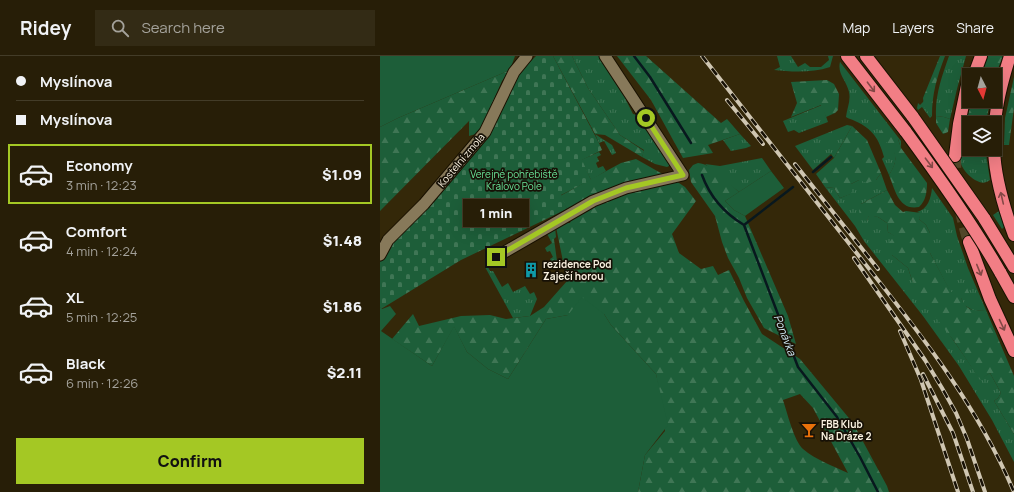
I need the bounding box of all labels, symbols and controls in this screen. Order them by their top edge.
search box [95,10,375,46]
text: Ridey [20,15,71,41]
icon: search [109,17,131,39]
text: Search here [141,17,225,38]
text: Map [842,18,870,37]
text: Layers [892,18,934,37]
text: Share [956,18,994,37]
north arrow [962,68,1002,108]
map controls [962,68,1002,156]
text: Myslínova [40,71,112,92]
one-way arrow [867,81,875,92]
text: Myslínova [40,109,112,130]
route start [637,109,655,127]
button: layers [962,116,1002,156]
street label: Kostelní zmola [434,130,488,190]
text: Economy [66,155,133,176]
icon: car [18,156,54,192]
one-way arrow [925,158,933,169]
text: $1.09 [322,164,362,185]
park label: Veřejné pohřebiště Královo Pole [470,167,558,193]
text: 3 min · 12:23 [66,176,137,194]
one-way arrow [998,192,1005,205]
callout: 1 min [463,199,529,227]
text: 1 min [480,204,512,222]
text: Comfort [66,221,127,242]
icon: car [18,222,54,258]
text: $1.48 [323,230,362,251]
text: 4 min · 12:24 [66,242,137,260]
route end [487,248,505,266]
place label: rezidence Pod Zaječí horou [543,257,612,283]
building icon: rezidence Pod Zaječí horou [522,261,540,279]
one-way arrow [975,264,983,276]
text: XL [66,287,84,308]
icon: car [18,288,54,324]
text: $1.86 [323,296,362,317]
text: 5 min · 12:25 [66,308,137,326]
water label: Ponávka [771,312,800,358]
one-way arrow [999,318,1006,330]
text: Black [66,353,105,374]
icon: car [18,354,54,390]
text: $2.11 [327,362,362,383]
text: 6 min · 12:26 [66,374,138,392]
place label: FBB Klub Na Dráze 2 [821,417,872,443]
bar icon: FBB Klub Na Dráze 2 [800,421,818,439]
button: Confirm [16,438,364,484]

